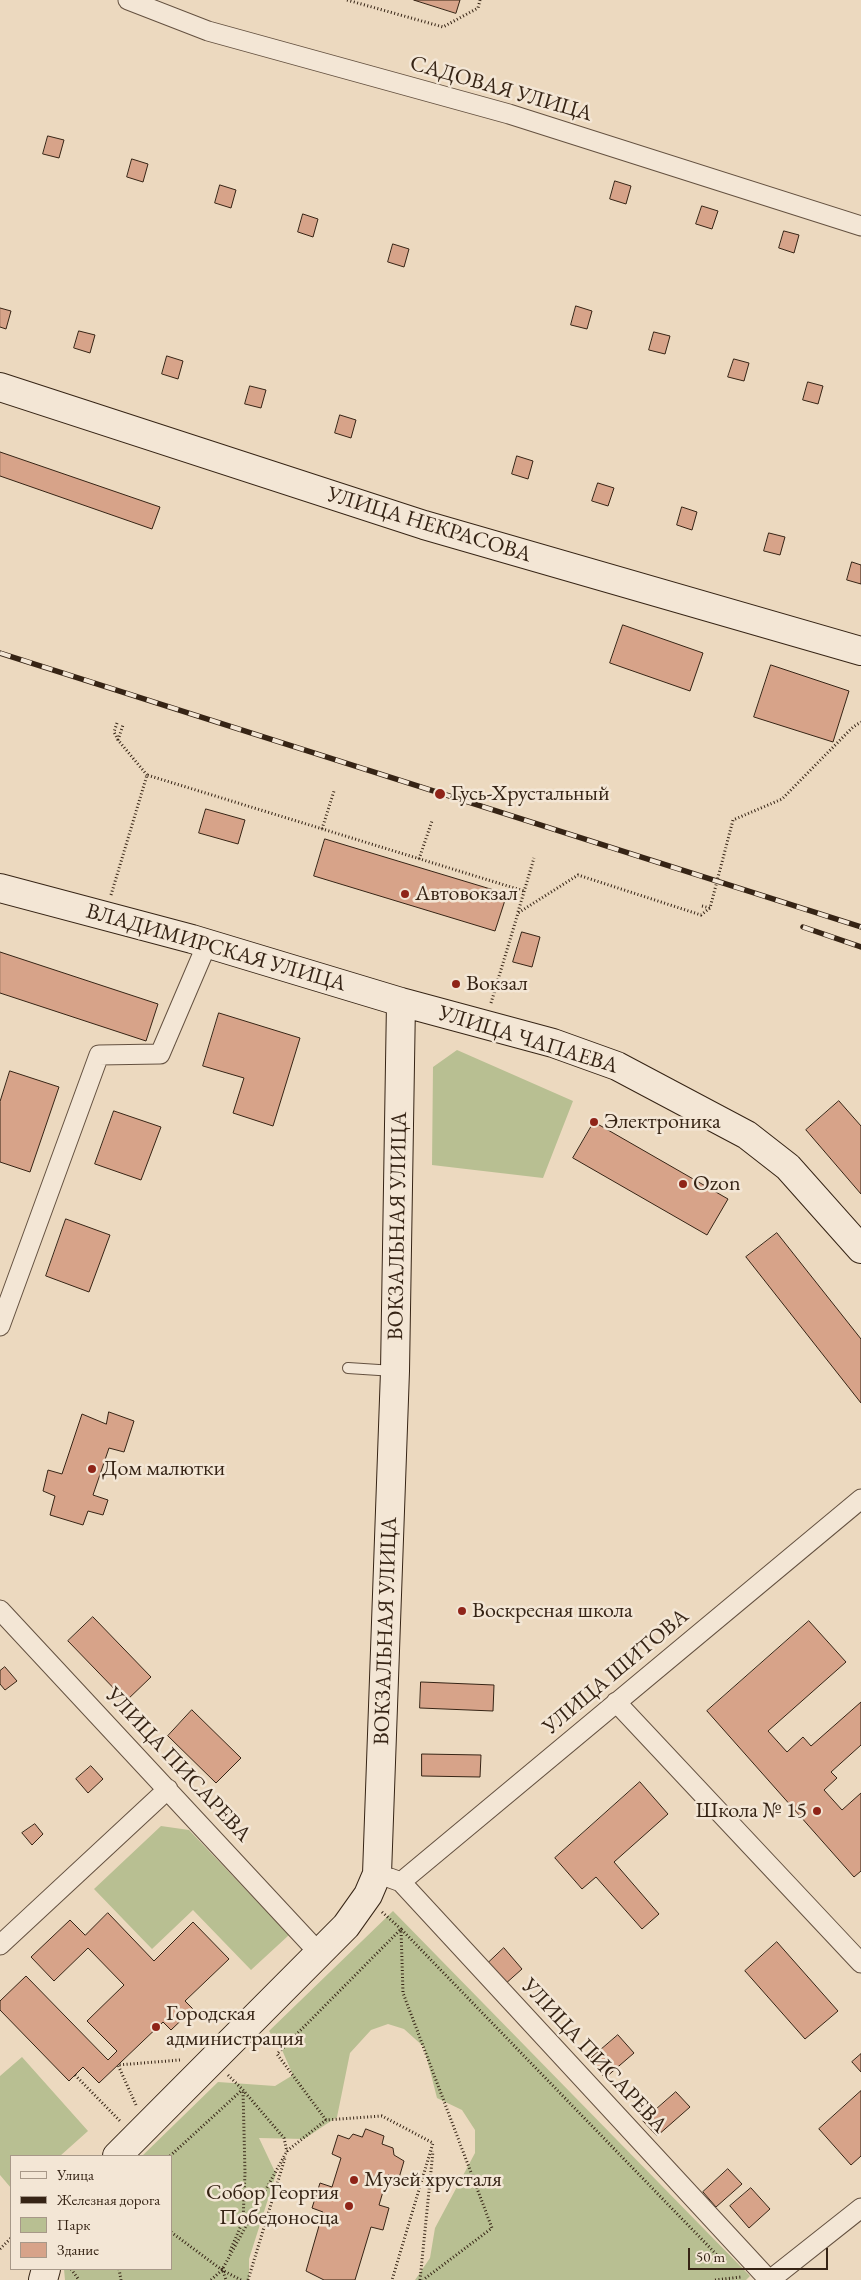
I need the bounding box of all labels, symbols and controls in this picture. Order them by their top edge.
street label: САДОВАЯ УЛИЦА [407,50,595,128]
street label: УЛИЦА НЕКРАСОВА [324,481,534,569]
place label: Гусь-Хрустальный [451,781,610,807]
marker: Гусь-Хрустальный [433,787,447,801]
place label: Автовокзал [415,881,518,907]
marker: Автовокзал [399,888,411,900]
street label: ВЛАДИМИРСКАЯ УЛИЦА [83,898,349,998]
place label: Вокзал [466,971,528,997]
marker: Вокзал [450,978,462,990]
street label: УЛИЦА ЧАПАЕВА [435,1000,621,1080]
place label: Электроника [604,1109,721,1135]
street label: ВОКЗАЛЬНАЯ УЛИЦА [383,1111,413,1341]
marker: Электроника [588,1116,600,1128]
place label: Ozon [693,1171,741,1197]
marker: Ozon [677,1178,689,1190]
place label: Дом малютки [102,1456,225,1482]
marker: Дом малютки [86,1463,98,1475]
street label: ВОКЗАЛЬНАЯ УЛИЦА [369,1516,403,1746]
place label: Воскресная школа [472,1598,633,1624]
street label: УЛИЦА ШИТОВА [538,1603,694,1741]
marker: Воскресная школа [456,1605,468,1617]
street label: УЛИЦА ПИСАРЕВА [99,1682,257,1848]
place label: Школа № 15 [695,1798,807,1824]
marker: Школа № 15 [811,1805,823,1817]
street label: УЛИЦА ПИСАРЕВА [515,1973,673,2139]
place label: Городская администрация [166,2001,304,2052]
marker: Городская администрация [150,2021,162,2033]
legend [10,2155,172,2270]
text: Улица [57,2165,94,2184]
place label: Музей хрусталя [364,2167,502,2193]
marker: Музей хрусталя [348,2174,360,2186]
place label: Собор Георгия Победоносца [206,2180,339,2232]
text: Железная дорога [57,2190,160,2209]
marker: Собор Георгия Победоносца [343,2200,355,2212]
text: Парк [57,2215,90,2234]
scale bar [691,2238,831,2270]
text: Здание [57,2240,99,2259]
text: 50 m [696,2247,725,2266]

